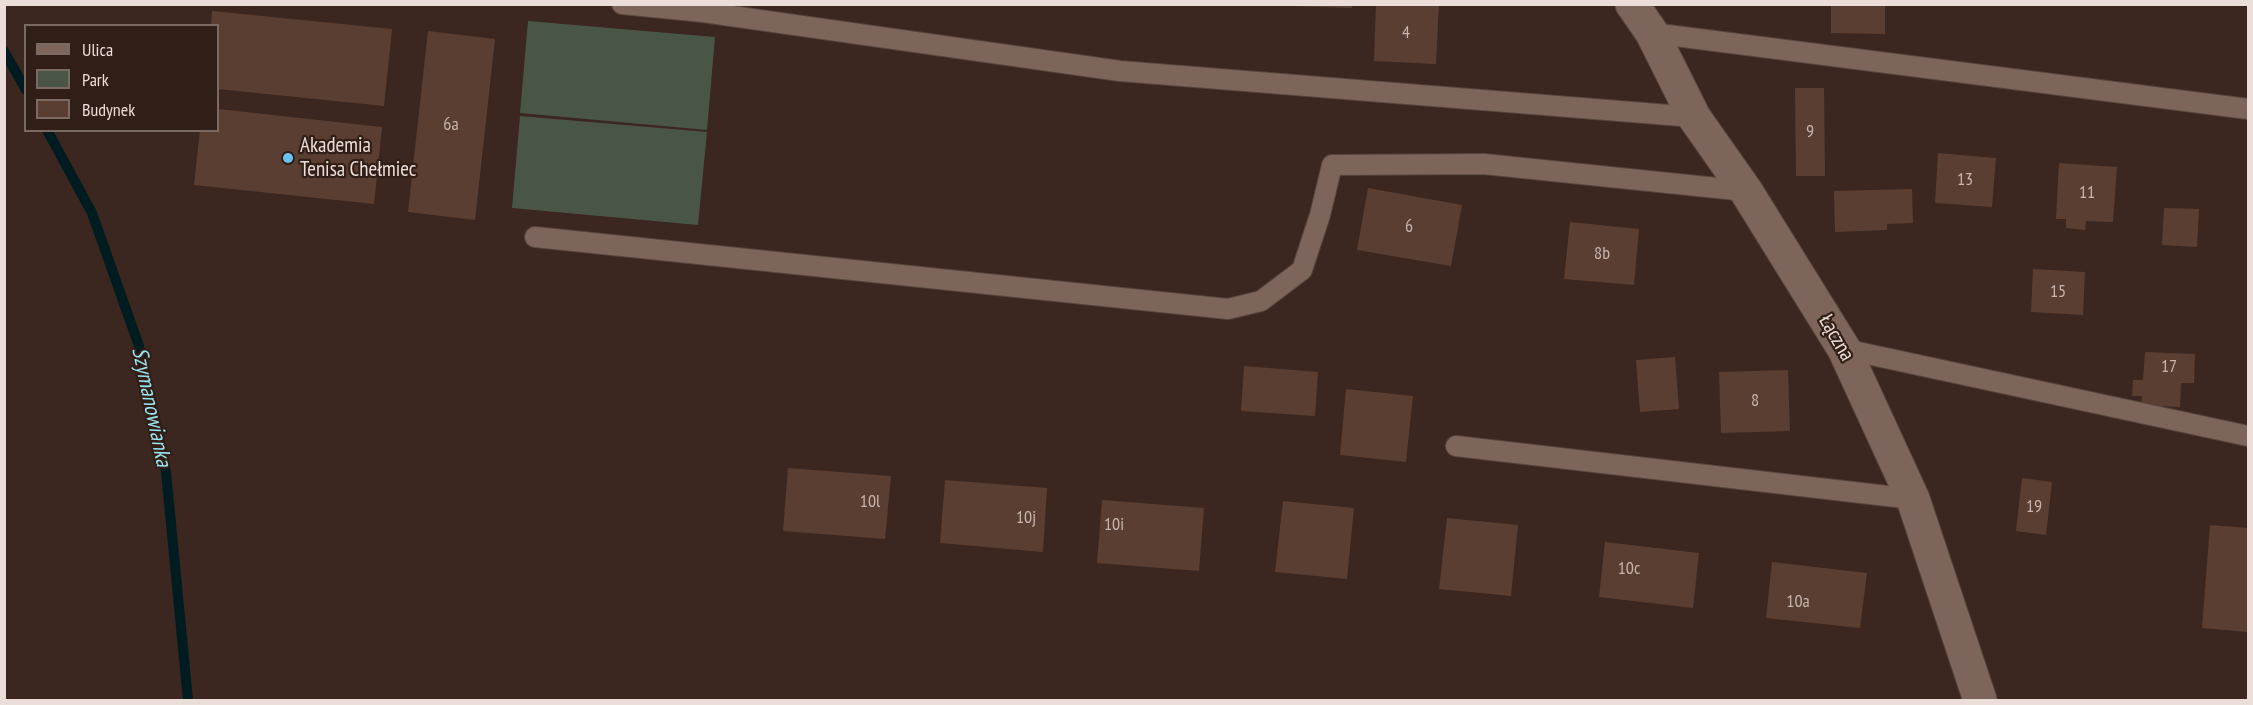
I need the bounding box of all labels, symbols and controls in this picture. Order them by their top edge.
house number: 4 [1402,22,1410,44]
legend [24,24,219,132]
text: Ulica [82,38,113,61]
text: Park [82,68,109,91]
text: Budynek [82,98,135,121]
house number: 6a [443,114,459,136]
house number: 9 [1806,121,1814,143]
place label: Akademia Tenisa Chełmiec [300,133,416,183]
marker: Akademia Tenisa Chełmiec [281,151,295,165]
house number: 13 [1957,169,1973,191]
house number: 11 [2079,182,2095,204]
house number: 6 [1405,216,1413,238]
house number: 8b [1594,243,1610,265]
house number: 15 [2050,281,2066,303]
street label: Łączna [1813,310,1859,366]
water label: Szymanowianka [125,345,177,469]
house number: 17 [2161,356,2177,378]
house number: 8 [1751,390,1759,412]
house number: 10l [860,491,880,513]
house number: 19 [2026,496,2042,518]
house number: 10j [1016,507,1036,529]
house number: 10i [1104,514,1124,536]
house number: 10c [1618,558,1640,580]
house number: 10a [1786,591,1810,613]

